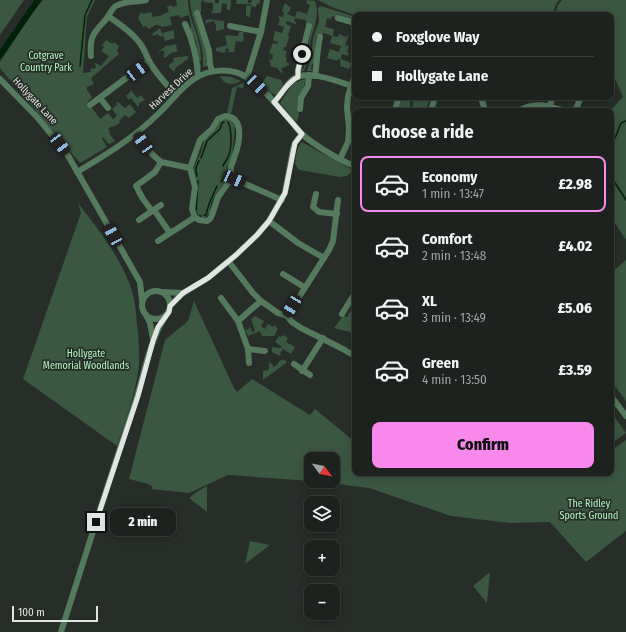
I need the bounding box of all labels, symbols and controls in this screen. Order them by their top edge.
text: Foxglove Way [396,28,479,46]
route start [293,45,311,63]
park label: Cotgrave Country Park [20,50,72,74]
car [124,59,150,83]
street label: Harvest Drive [147,66,195,112]
text: Hollygate Lane [396,67,488,85]
car [244,72,270,98]
street label: Hollygate Lane [10,75,60,127]
text: Choose a ride [372,121,474,143]
car [131,130,155,156]
car [48,131,72,157]
icon: car [374,166,410,202]
text: Economy [422,168,477,186]
car [221,169,247,189]
text: £2.98 [558,175,592,193]
text: 1 min · 13:47 [422,186,484,201]
car [102,222,124,248]
icon: car [374,228,410,264]
text: Comfort [422,230,473,248]
text: £4.02 [559,237,592,255]
text: 2 min · 13:48 [422,248,486,263]
icon: car [374,290,410,326]
text: XL [422,292,437,310]
car [281,293,303,319]
text: £5.06 [558,299,592,317]
text: 3 min · 13:49 [422,310,486,325]
park label: Hollygate Memorial Woodlands [43,348,129,372]
icon: car [374,352,410,388]
text: Green [422,354,459,372]
text: £3.59 [559,361,592,379]
text: 4 min · 13:50 [422,372,487,387]
button: Confirm [372,422,594,468]
north arrow [304,452,340,488]
map controls [304,452,340,620]
button: layers [304,496,340,532]
park label: The Ridley Sports Ground [560,498,618,522]
callout: 2 min [110,508,176,536]
route end [87,513,105,531]
text: 2 min [129,514,157,529]
button: + [304,540,340,576]
button: − [304,584,340,620]
scale bar [12,604,98,623]
text: 100 m [18,606,45,619]

